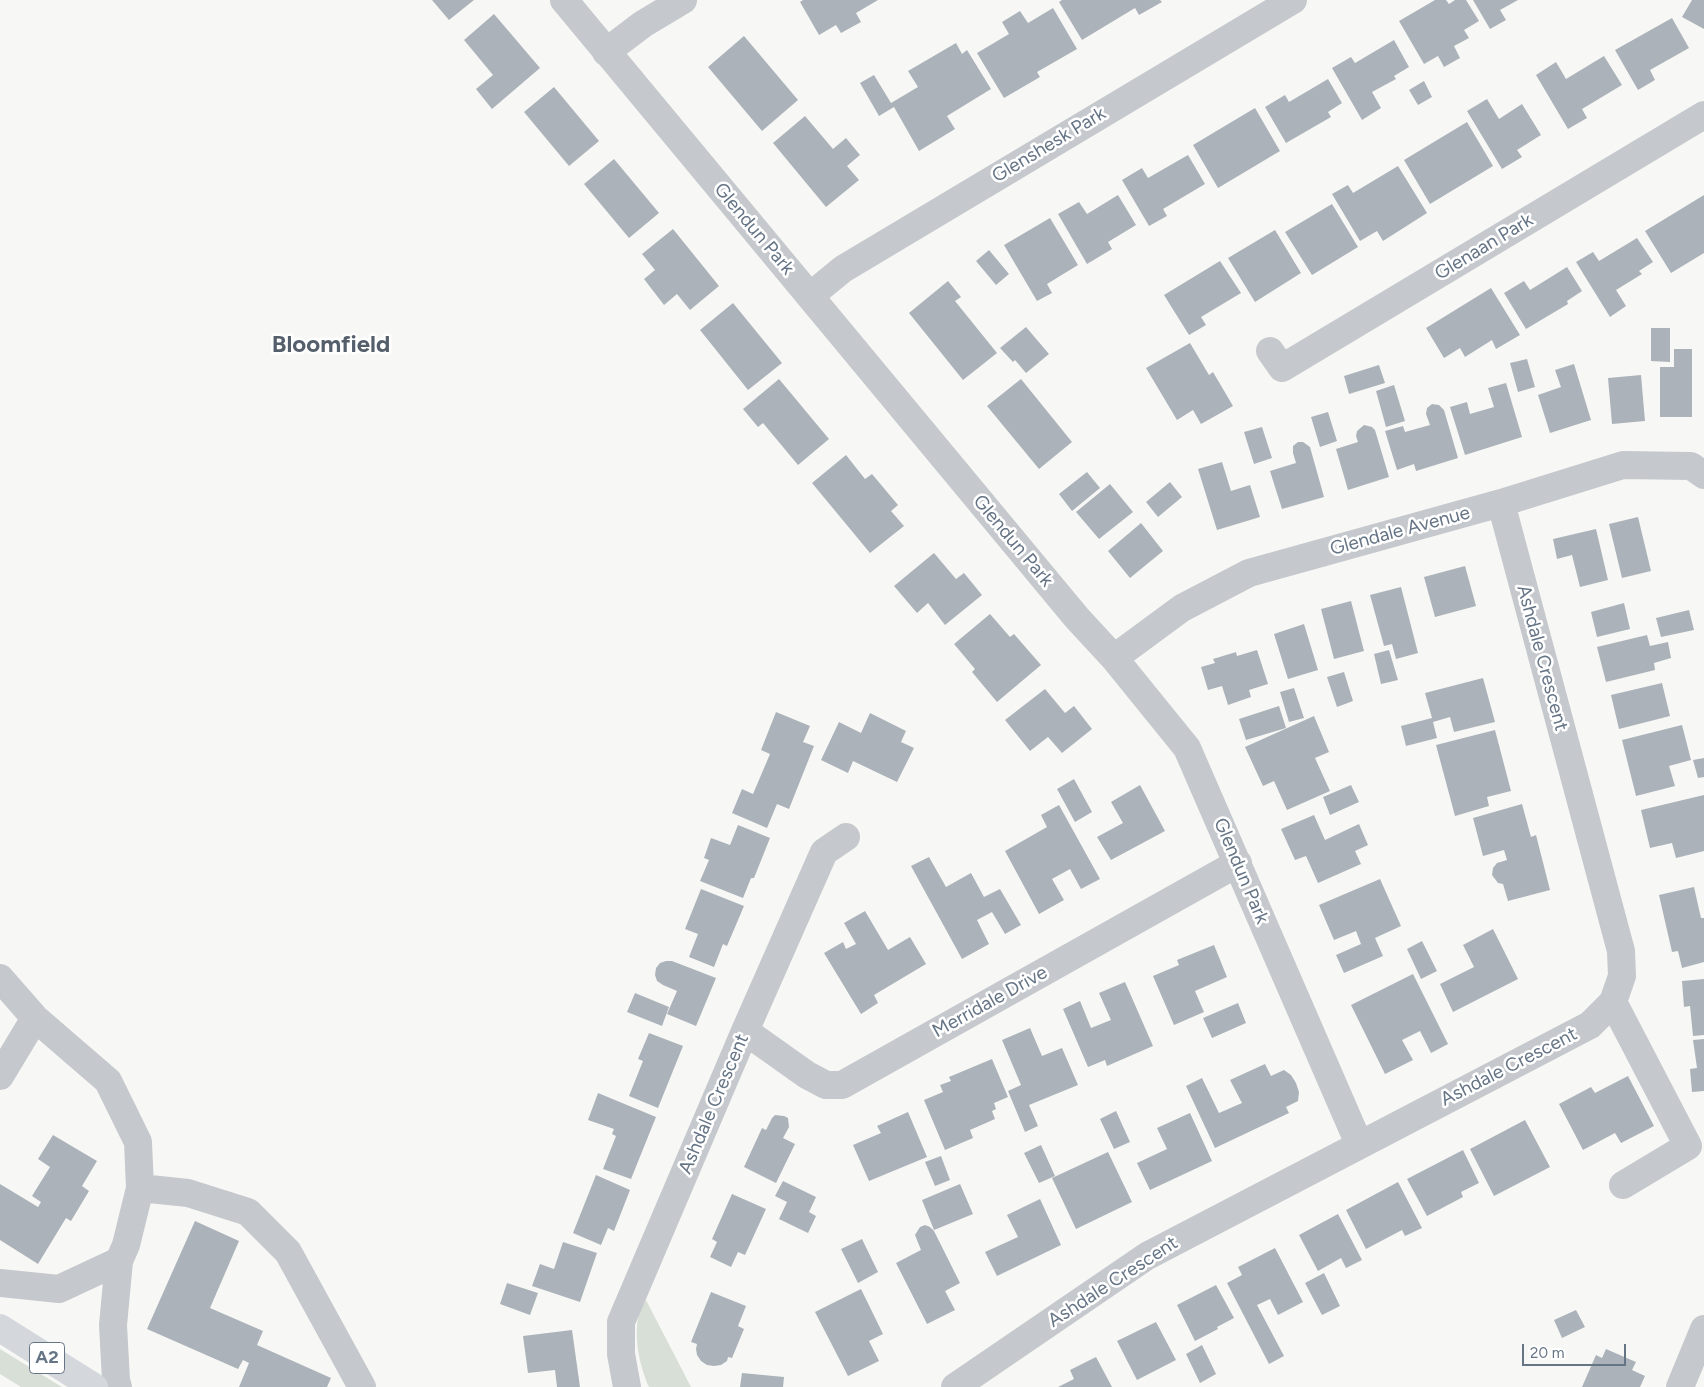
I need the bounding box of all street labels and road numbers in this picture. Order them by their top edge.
street label: Glenshesk Park [988,102,1110,188]
street label: Glendun Park [709,178,799,280]
street label: Glenaan Park [1431,209,1537,285]
street label: Glendun Park [968,490,1058,592]
street label: Glendale Avenue [1328,501,1472,561]
street label: Ashdale Crescent [1512,583,1572,733]
street label: Glendun Park [1208,815,1274,927]
street label: Merridale Drive [929,961,1051,1043]
street label: Ashdale Crescent [1437,1023,1581,1111]
street label: Ashdale Crescent [674,1030,754,1178]
street label: Ashdale Crescent [1044,1232,1182,1332]
road number: A2 [30,1342,64,1374]

